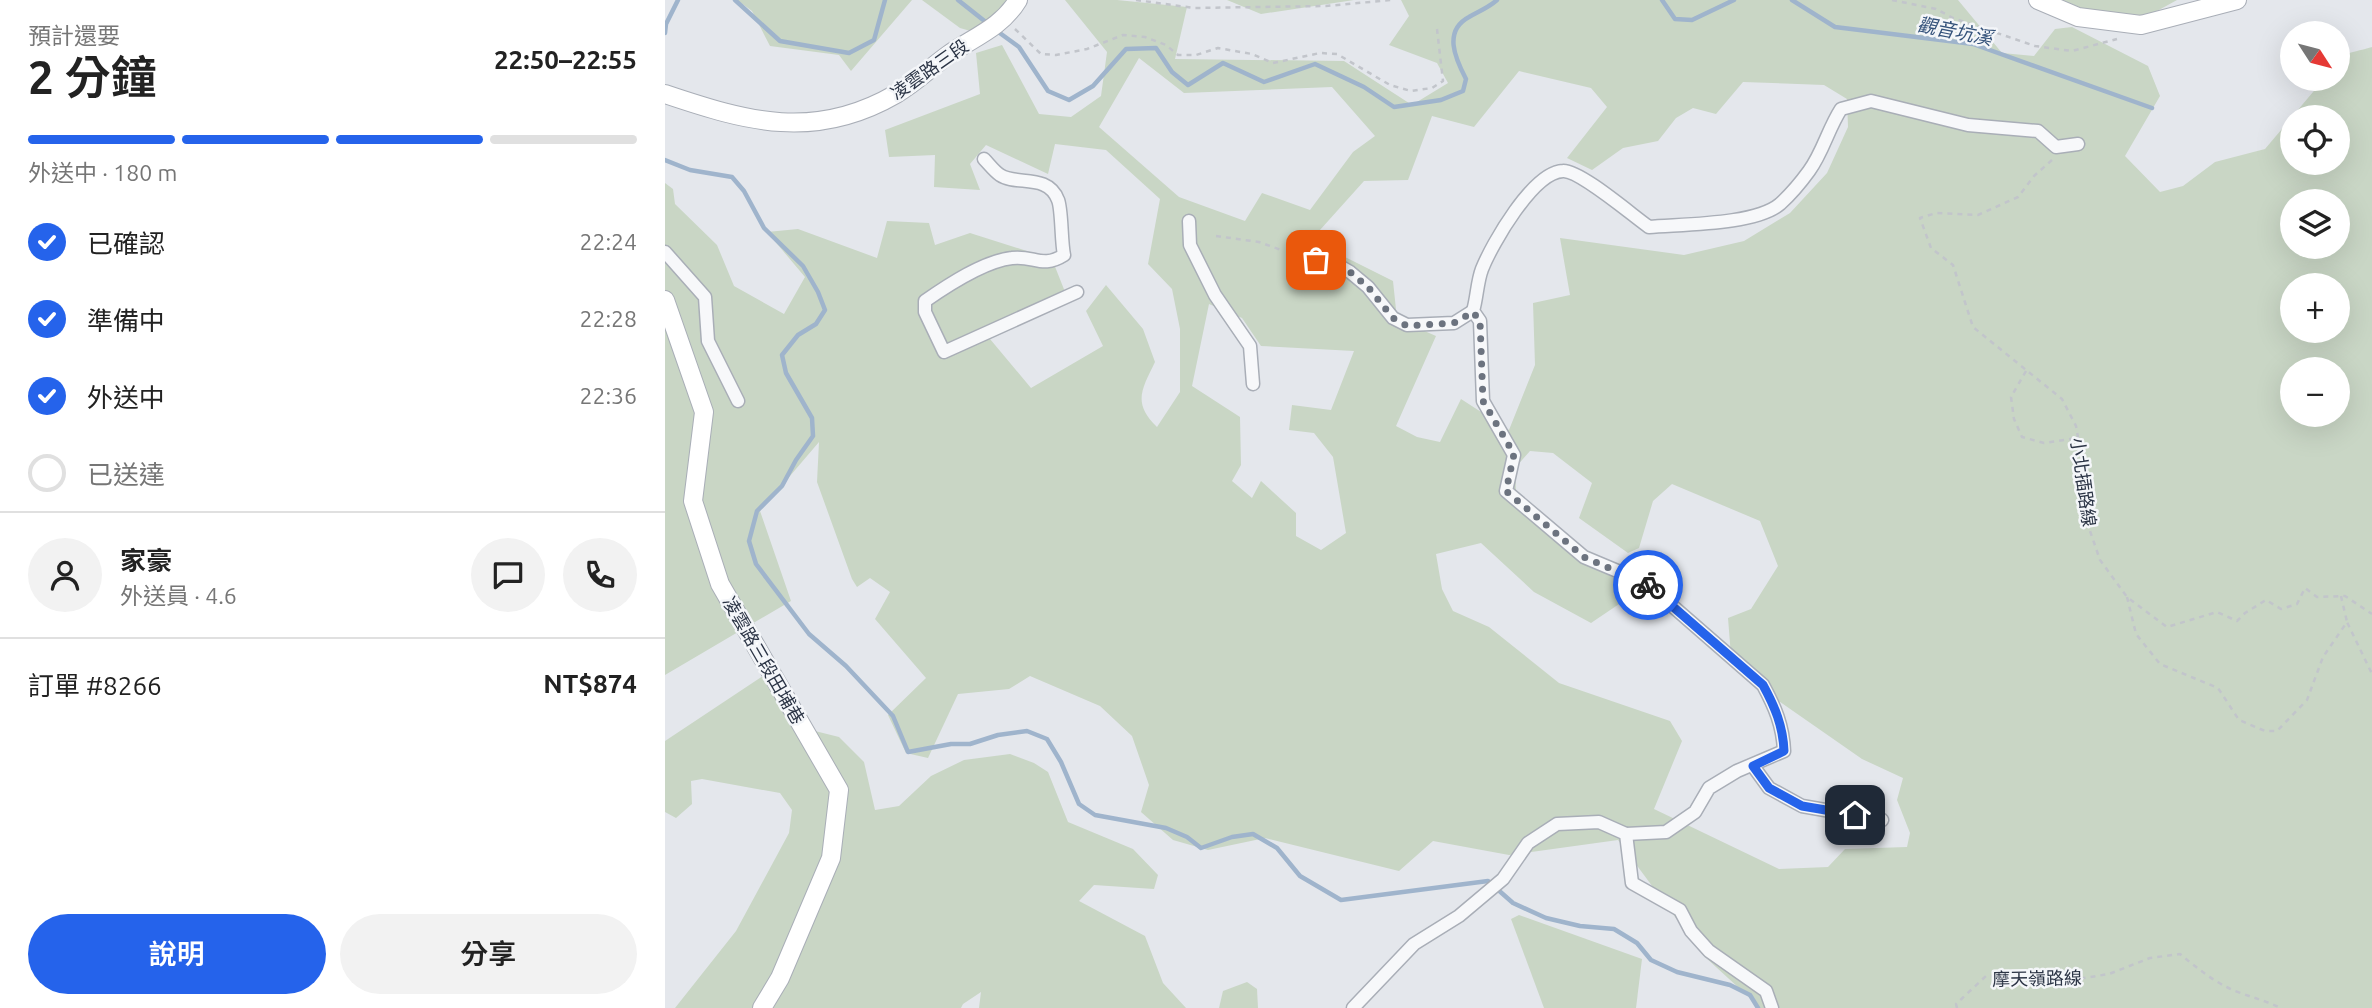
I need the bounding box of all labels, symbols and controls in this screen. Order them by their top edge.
water label: 觀音坑溪 [1916,13,1997,50]
north arrow [2280,21,2350,91]
map controls [2280,21,2350,427]
text: 預計還要 [28,23,120,48]
street label: 凌雲路三段 [886,35,972,103]
text: 22:50–22:55 [494,45,637,74]
text: 2 分鐘 [28,51,157,103]
button: locate [2280,105,2350,175]
text: 外送中 · 180 m [28,160,177,185]
button: layers [2280,189,2350,259]
icon: check [28,223,66,261]
text: 已確認 [87,229,165,258]
text: 22:24 [579,229,637,254]
pin [1286,230,1346,290]
icon: bag [1297,241,1335,279]
button: + [2280,273,2350,343]
icon: check [28,300,66,338]
text: 準備中 [87,306,165,335]
text: 22:28 [579,306,637,331]
button: − [2280,357,2350,427]
icon: check [28,377,66,415]
text: 外送中 [87,383,165,412]
text: 22:36 [579,383,637,408]
street label: 小北插路線 [2068,436,2100,528]
text: 已送達 [87,460,165,489]
button: person [28,538,102,612]
button: chat [471,538,545,612]
button: phone [563,538,637,612]
text: 家豪 [120,546,172,575]
courier [1613,550,1683,620]
icon: bike [1629,566,1667,604]
text: 外送員 · 4.6 [120,583,237,608]
street label: 凌雲路三段田埔巷 [719,593,809,727]
text: NT$874 [543,669,637,698]
text: 訂單 #8266 [28,671,162,700]
pin [1825,785,1885,845]
icon: home [1836,796,1874,834]
button: 說明 [28,914,326,994]
button: 分享 [340,914,637,994]
street label: 摩天嶺路線 [1992,967,2082,989]

